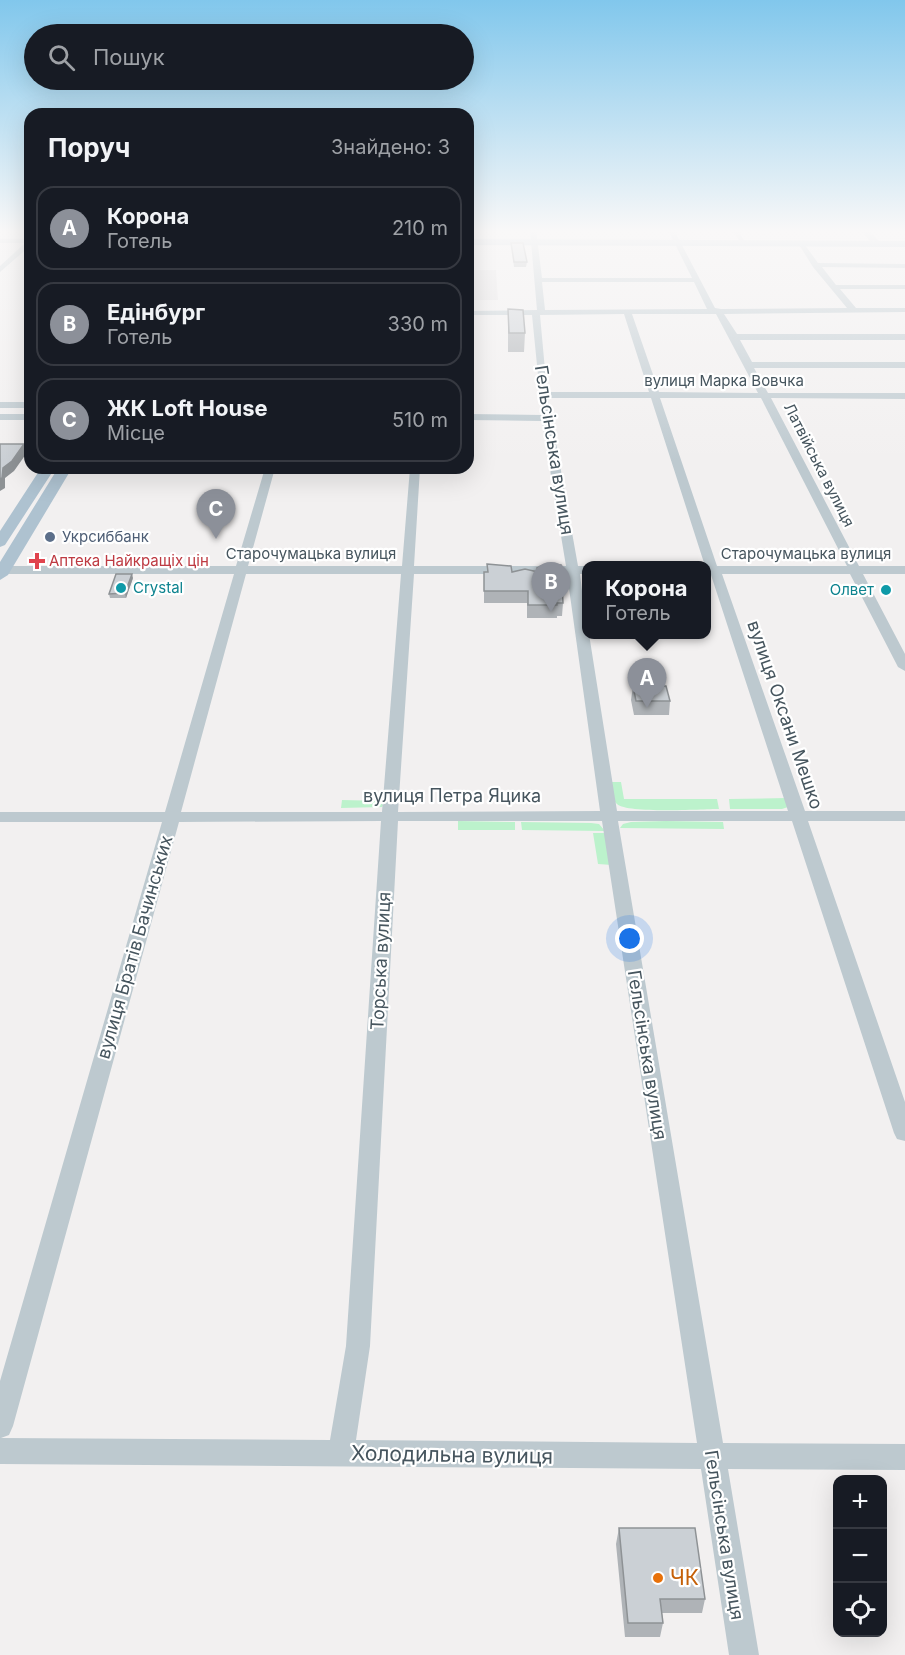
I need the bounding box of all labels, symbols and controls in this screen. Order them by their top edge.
search box [24,24,474,90]
icon: search [45,41,78,74]
text: Пошук [93,44,165,70]
text: Поруч [48,132,130,163]
text: Знайдено: 3 [331,135,450,159]
text: Корона [107,203,189,229]
text: A [62,216,77,240]
text: 210 m [392,216,448,240]
text: Готель [107,229,172,253]
text: Едінбург [107,299,205,325]
text: B [63,312,76,336]
text: 330 m [388,312,448,336]
text: Готель [107,325,172,349]
street label: Гельсінська вулиця [531,364,578,536]
street label: вулиця Марка Вовчка [644,371,804,390]
text: ЖК Loft House [107,395,268,421]
street label: Латвійська вулиця [780,400,859,530]
text: C [62,408,77,432]
text: 510 m [392,408,448,432]
text: Місце [107,421,165,445]
pin: C [196,490,236,539]
place label: Укрсиббанк [62,527,149,546]
marker: Укрсиббанк [43,530,57,544]
street label: Старочумацька вулиця [226,544,396,563]
street label: Старочумацька вулиця [721,544,891,563]
place label: Аптека Найкращiх цiн [49,551,209,570]
marker: Аптека Найкращiх цiн [30,554,44,568]
popup [582,561,711,639]
pin: B [532,562,570,612]
text: Корона [605,575,688,601]
place label: Crystal [133,578,183,597]
place label: Олвет [830,580,874,599]
marker: Crystal [114,581,128,595]
marker: Олвет [879,583,893,597]
text: Готель [605,601,671,625]
street label: вулиця Оксани Мешко [743,618,828,812]
pin: A [628,658,666,708]
street label: вулиця Петра Яцика [363,785,541,806]
street label: вулиця Братів Бачинських [93,833,177,1061]
street label: Торська вулиця [366,891,395,1031]
your location [615,924,644,953]
street label: Гельсінська вулиця [624,969,671,1141]
street label: Холодильна вулиця [351,1440,553,1469]
street label: Гельсінська вулиця [701,1449,748,1621]
map controls [833,1475,887,1637]
button: + [833,1475,887,1529]
button: − [833,1529,887,1583]
place label: ЧК [670,1565,699,1590]
marker: ЧК [651,1571,665,1585]
button: locate [833,1583,887,1637]

